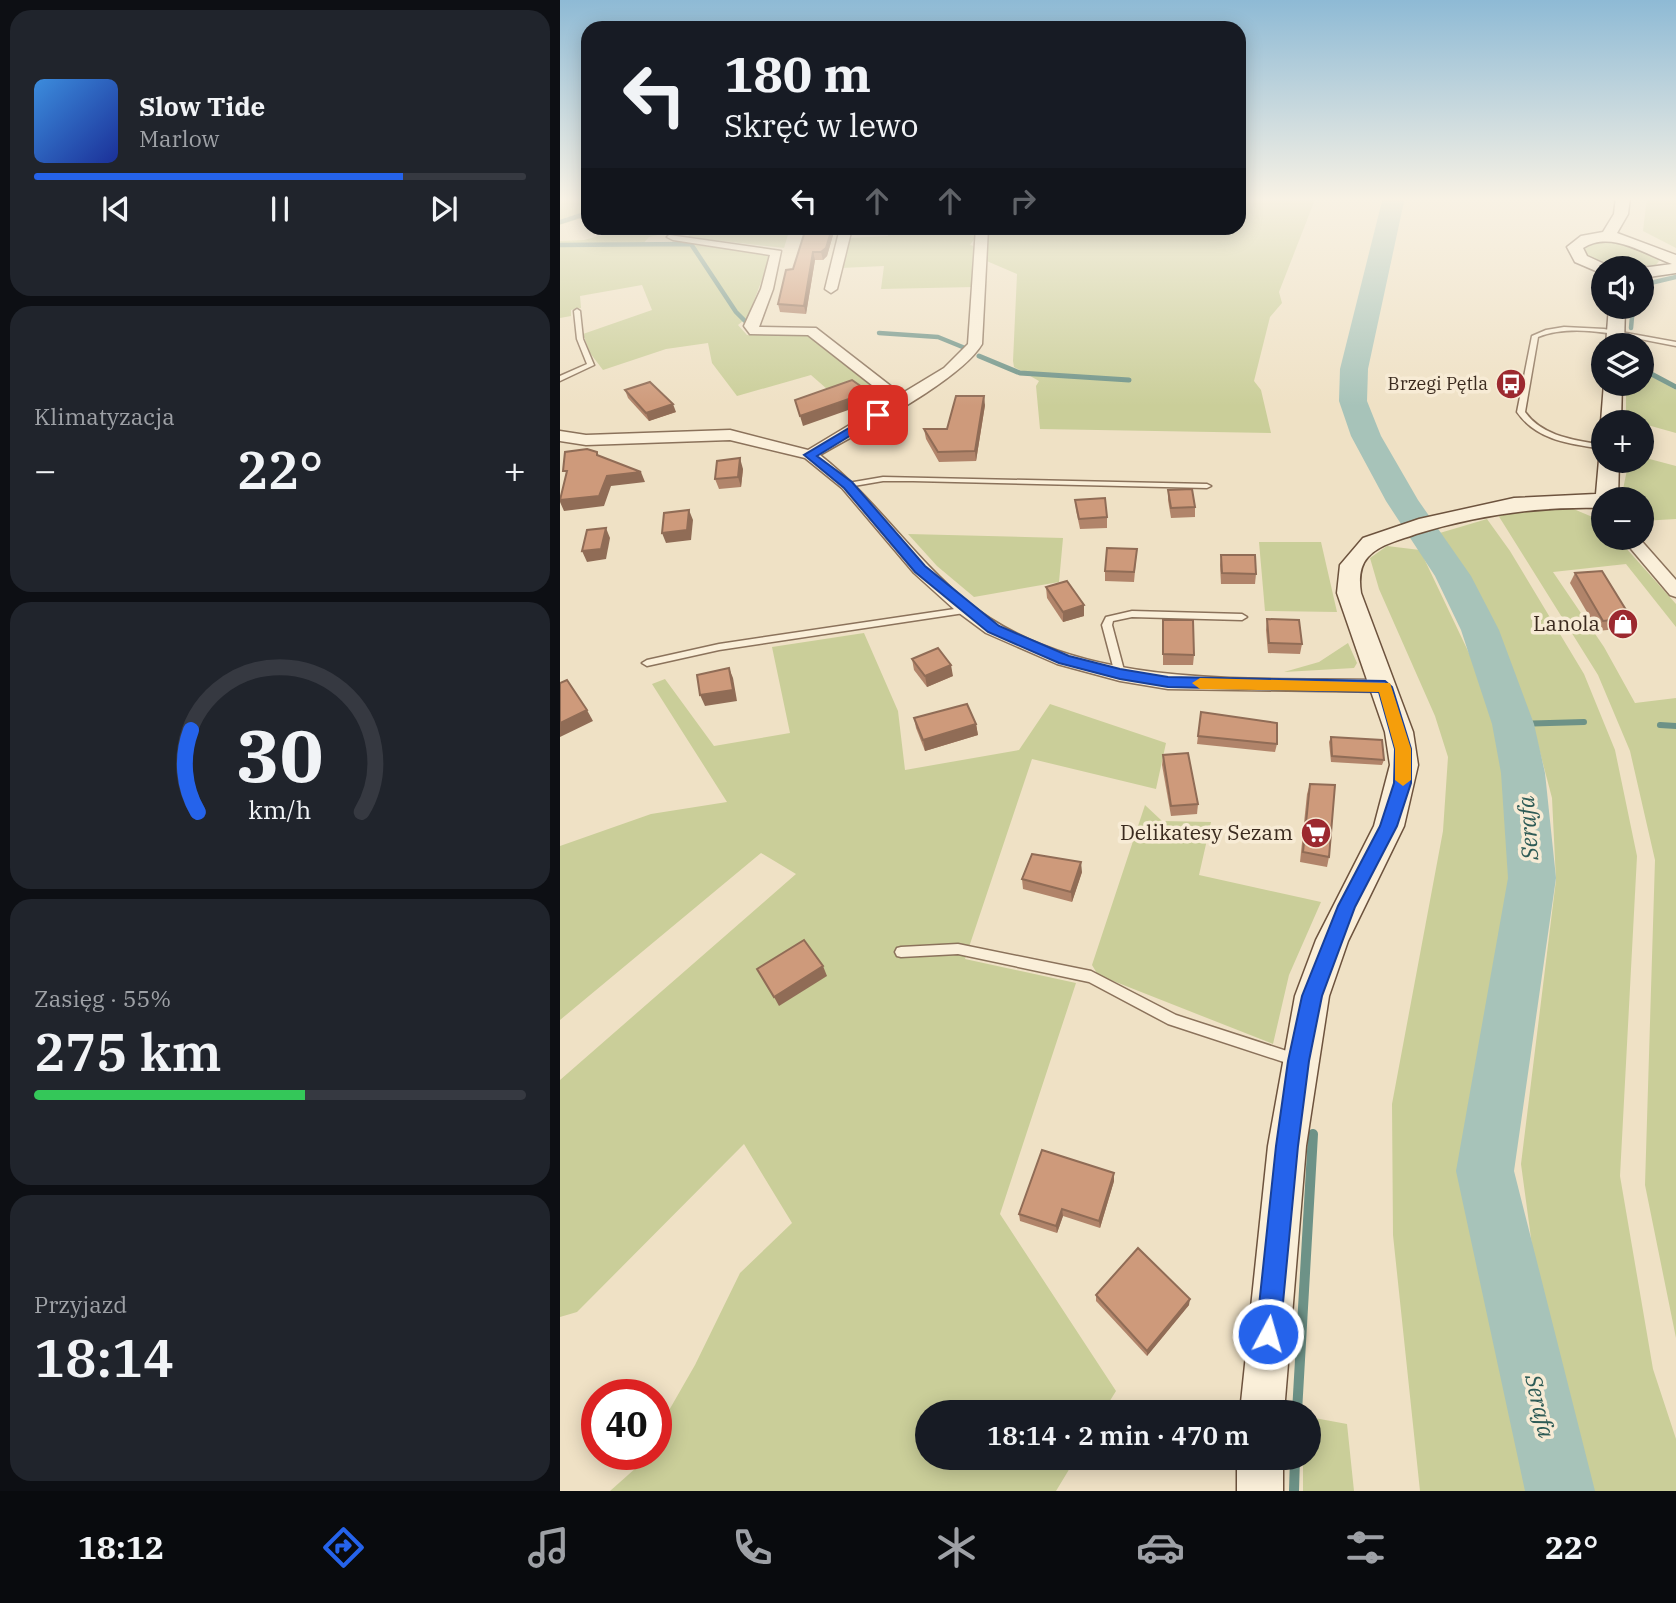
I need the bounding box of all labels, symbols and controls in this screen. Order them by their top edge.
text: 180 m [724,42,871,105]
icon: left [609,49,700,140]
text: Slow Tide [139,89,265,123]
text: Skręć w lewo [724,104,919,146]
text: Marlow [139,123,219,153]
icon: left [785,182,823,220]
icon: ahead [858,182,896,220]
icon: ahead [931,182,969,220]
icon: right [1004,182,1042,220]
icon: previous [97,190,135,228]
icon: pause [261,190,299,228]
icon: next [425,190,463,228]
map controls [1591,256,1654,550]
button: sound [1591,256,1654,319]
button: layers [1591,333,1654,396]
bus stop icon: Brzegi Pętla [1494,367,1528,401]
place label: Brzegi Pętla [1388,372,1488,395]
pin [848,385,908,445]
icon: arrive [859,396,897,434]
text: Klimatyzacja [34,401,175,431]
button: + [1591,410,1654,473]
text: 22° [237,436,323,503]
text: − [34,445,57,494]
text: + [503,445,526,494]
button: − [1591,487,1654,550]
shop icon: Lanola [1606,607,1640,641]
place label: Lanola [1533,609,1600,637]
text: 30 [236,707,324,802]
text: km/h [248,792,312,825]
water label: Serafa [1510,794,1544,862]
supermarket icon: Delikatesy Sezam [1299,816,1333,850]
place label: Delikatesy Sezam [1120,818,1293,846]
text: Zasięg · 55% [34,983,171,1013]
text: 275 km [34,1018,222,1085]
text: Przyjazd [34,1289,127,1319]
position arrow [1231,1297,1305,1371]
text: 18:14 [34,1324,174,1391]
water label: Serafa [1519,1370,1563,1441]
speed limit sign: 40 [581,1379,672,1470]
text: 18:14 · 2 min · 470 m [987,1418,1249,1452]
icon: directions [319,1523,368,1572]
icon: music [524,1523,573,1572]
icon: phone [728,1523,777,1572]
icon: climate [932,1523,981,1572]
icon: car [1136,1523,1185,1572]
icon: filters [1341,1523,1390,1572]
text: 18:12 [78,1526,164,1568]
text: 22° [1545,1526,1598,1568]

